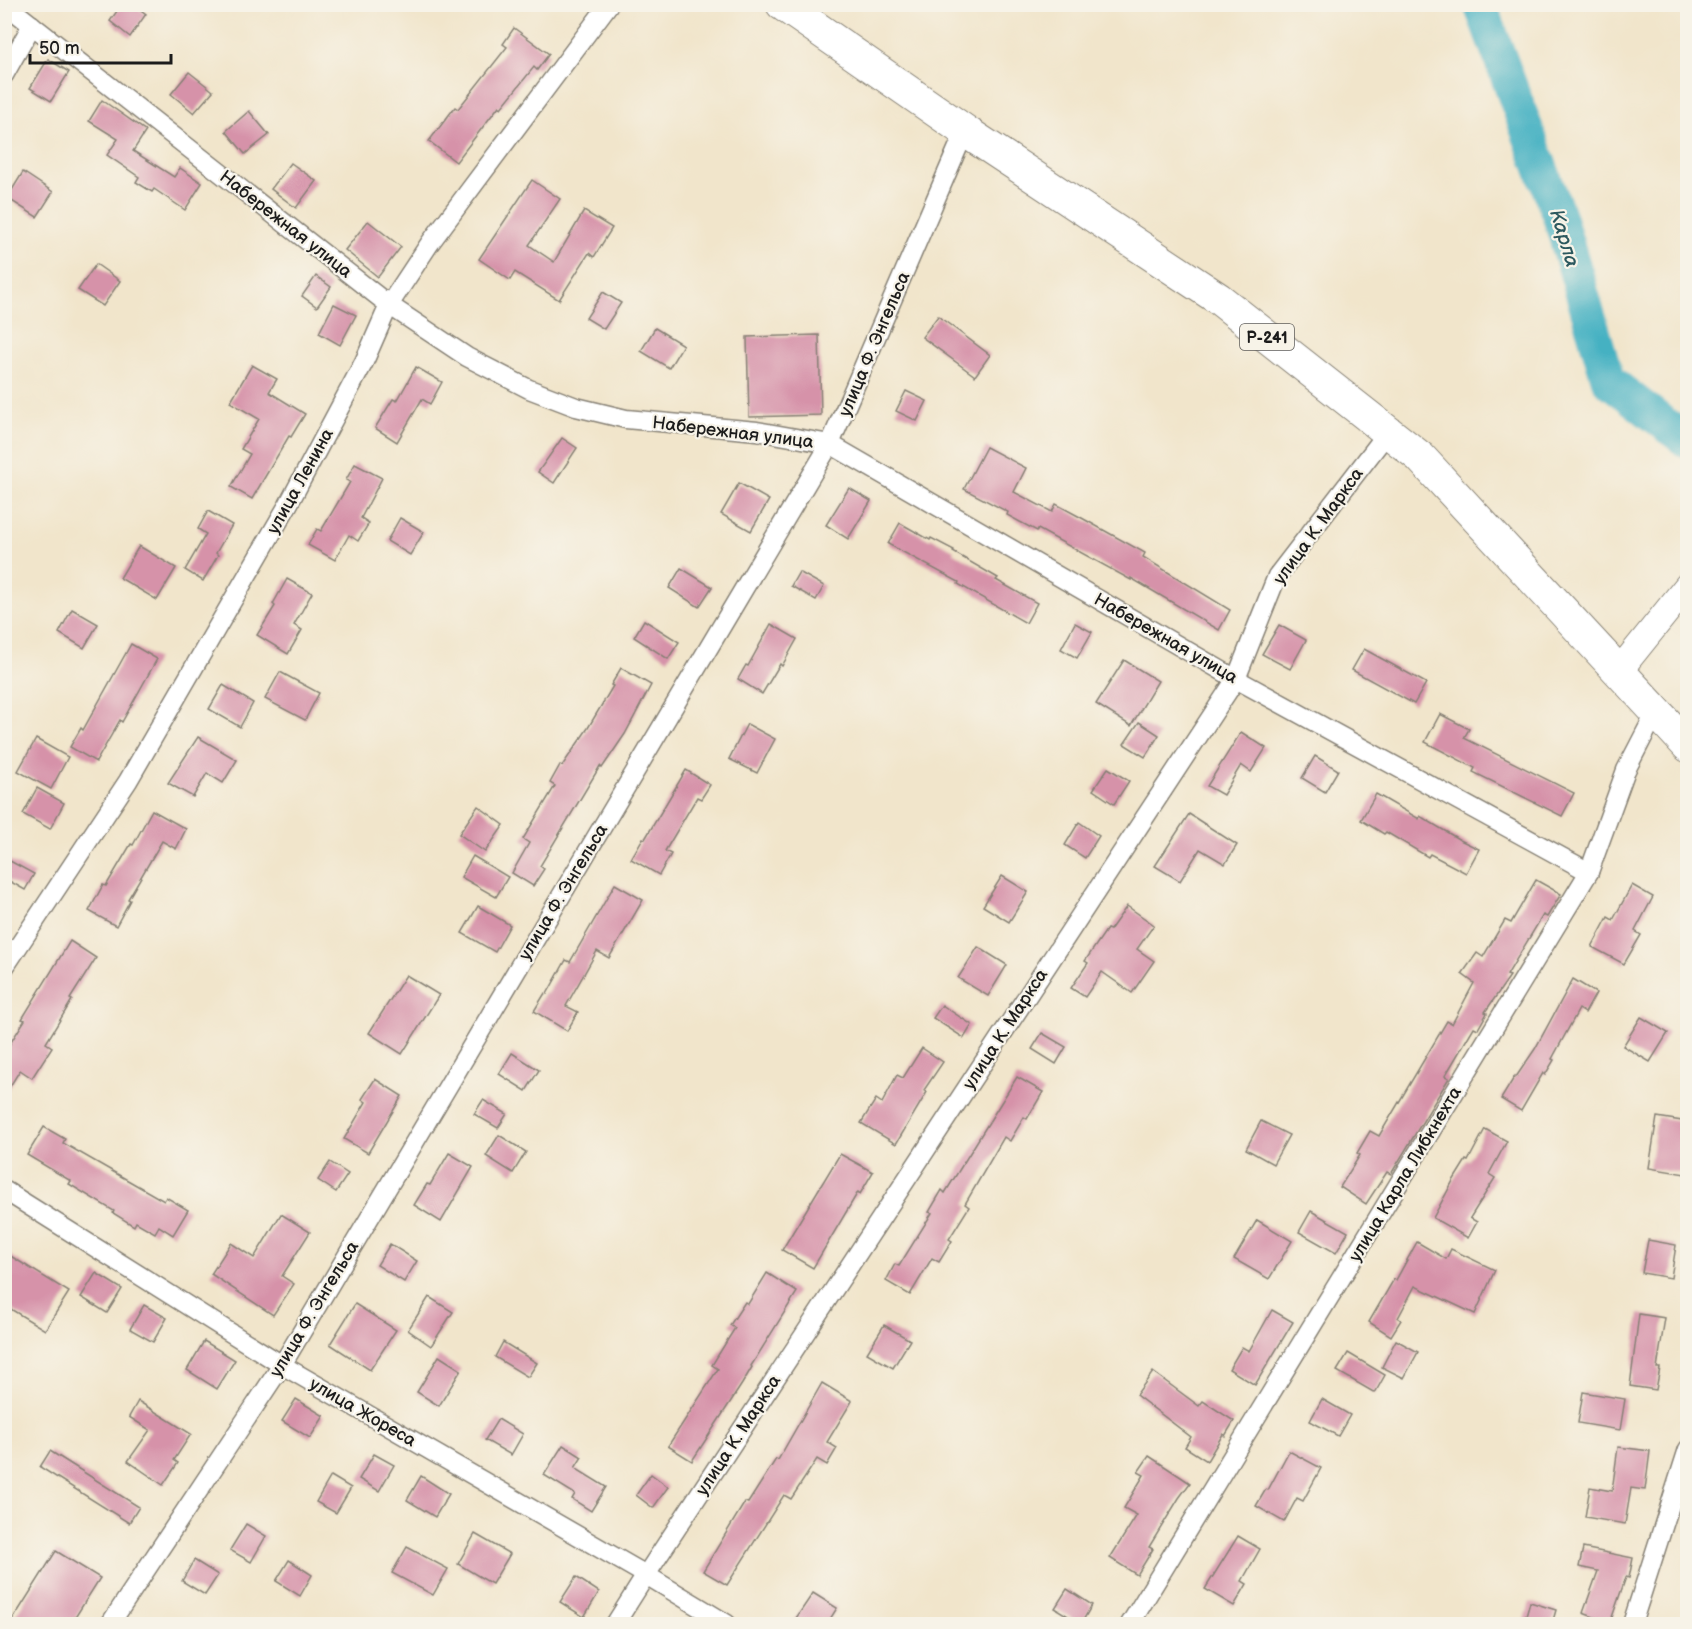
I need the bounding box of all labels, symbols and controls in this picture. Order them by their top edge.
scale bar [30,27,171,65]
text: 50 m [39,38,80,59]
street label: Набережная улица [215,166,356,283]
water label: Карла [1544,206,1584,270]
street label: улица Ф. Энгельса [835,268,915,420]
road number: Р-241 [1240,324,1294,350]
street label: Набережная улица [651,412,815,453]
street label: улица Ленина [263,425,338,538]
street label: улица К. Маркса [1269,464,1368,589]
street label: Набережная улица [1090,589,1241,688]
street label: улица Ф. Энгельса [515,820,613,964]
street label: улица К. Маркса [959,965,1052,1093]
street label: улица Карла Либкнехта [1345,1083,1466,1266]
street label: улица Ф. Энгельса [266,1237,364,1381]
street label: улица К. Маркса [692,1371,785,1499]
street label: улица Жореса [306,1373,420,1452]

